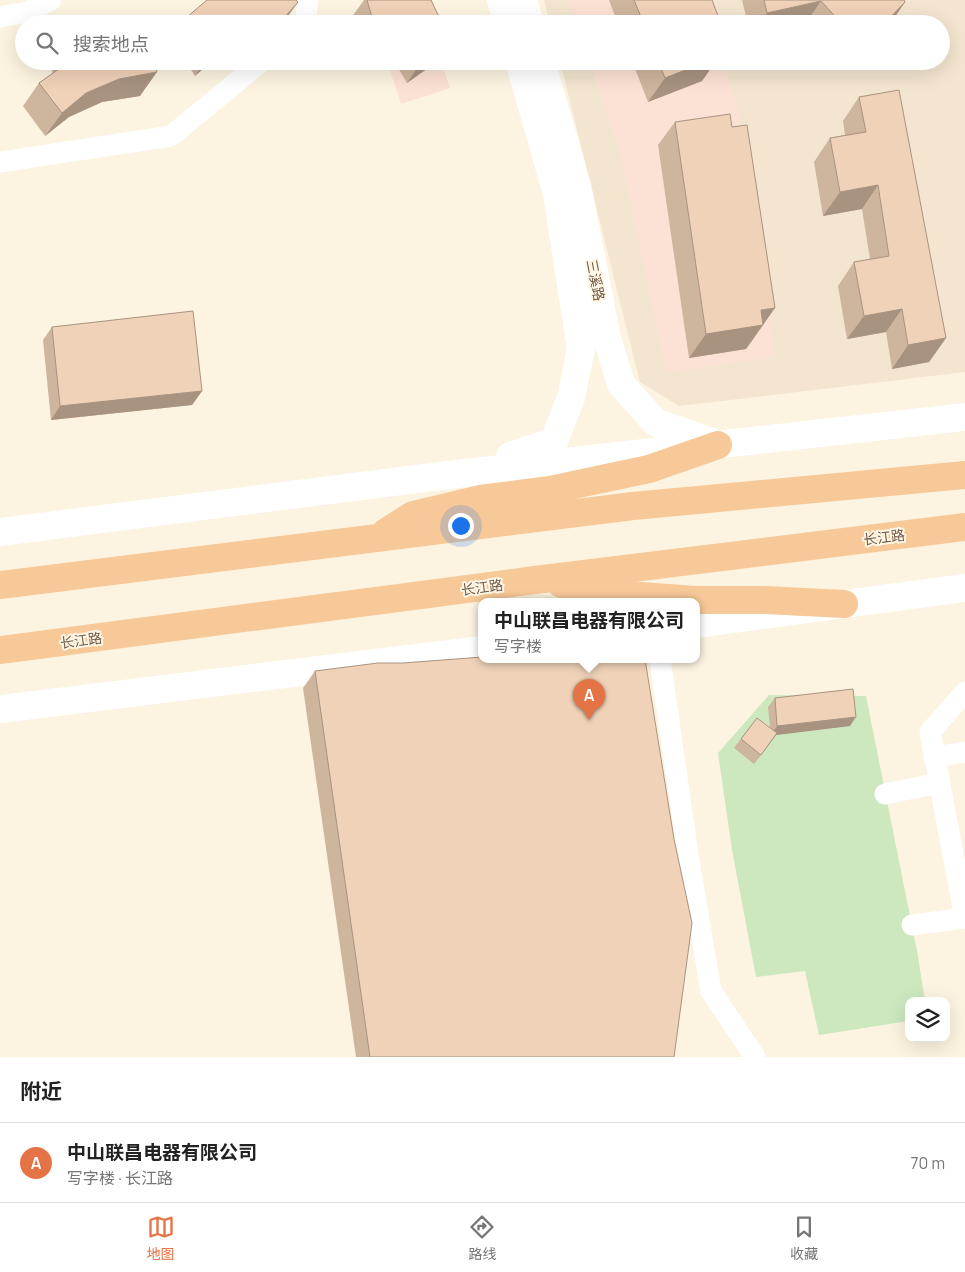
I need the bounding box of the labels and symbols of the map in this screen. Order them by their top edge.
street label: 三溪路 [583,258,609,302]
your location [448,513,474,539]
street label: 长江路 [862,525,906,549]
street label: 长江路 [460,575,504,599]
street label: 长江路 [59,628,103,652]
pin: A [573,679,605,720]

